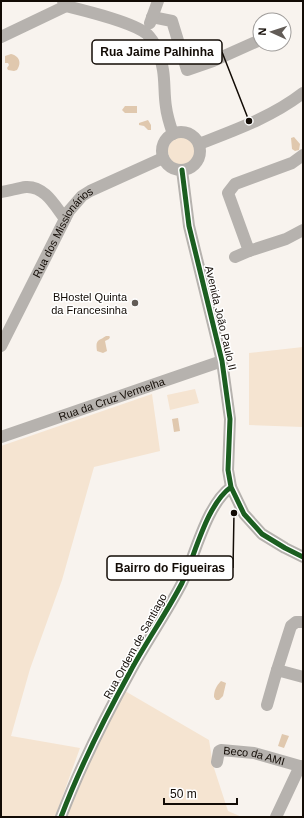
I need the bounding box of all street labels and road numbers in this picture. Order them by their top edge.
street label: Rua dos Missionários [30,184,95,280]
street label: Avenida João Paulo II [203,265,239,371]
street label: Rua da Cruz Vermelha [57,375,167,423]
street label: Rua Ordem de Santiago [101,591,169,701]
street label: Beco da AMI [223,744,286,767]

